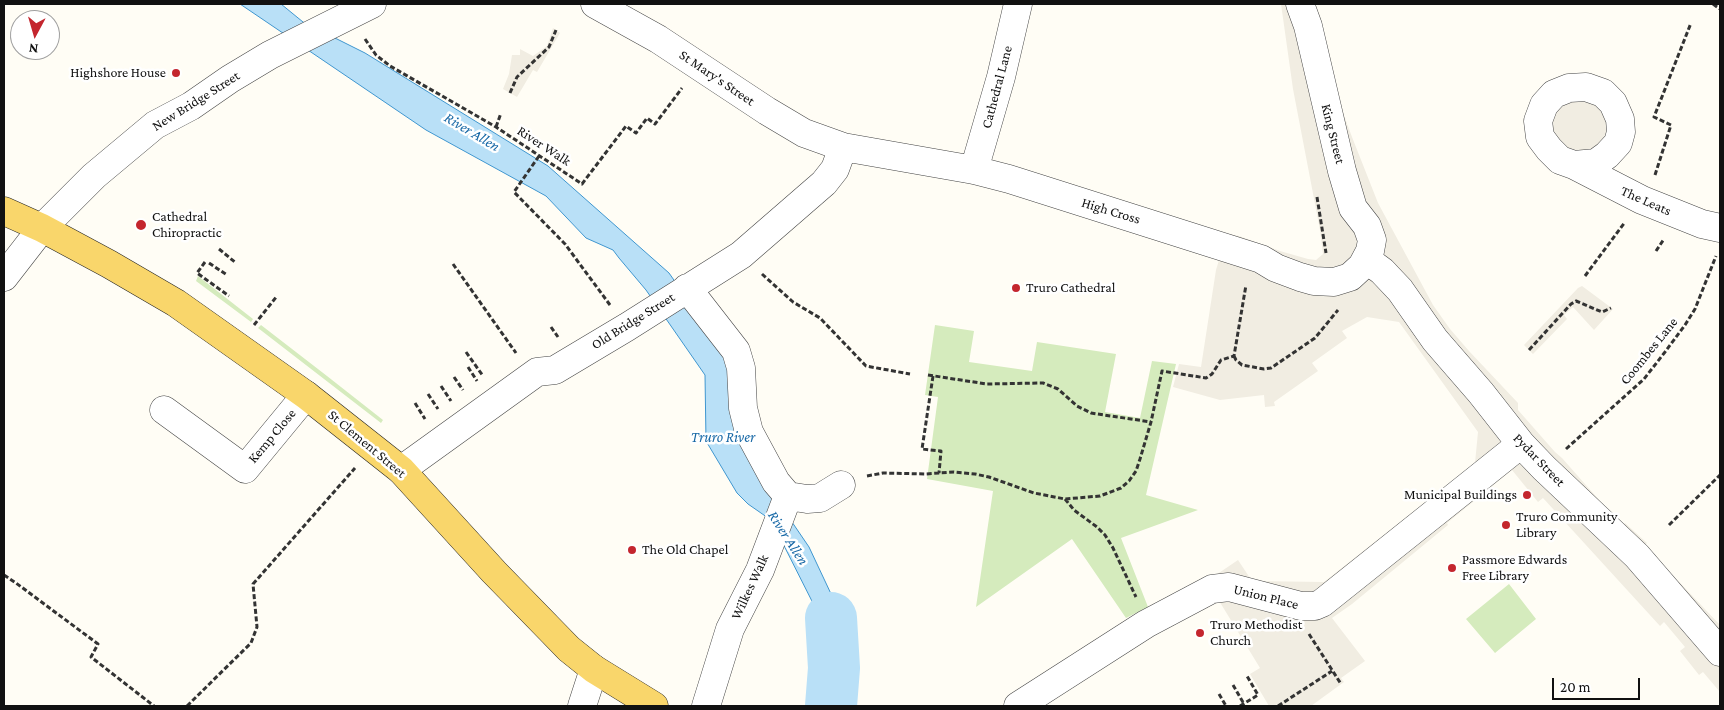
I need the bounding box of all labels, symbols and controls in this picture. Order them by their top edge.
north arrow [10,10,60,60]
text: N [28,40,39,57]
street label: Cathedral Lane [978,44,1016,130]
street label: St Mary's Street [676,47,758,109]
place label: Highshore House [70,65,166,81]
street label: New Bridge Street [149,67,243,135]
marker: Highshore House [170,67,182,79]
street label: King Street [1317,102,1349,166]
water label: River Allen [441,108,503,156]
street label: River Walk [514,122,574,170]
street label: The Leats [1618,182,1674,220]
street label: High Cross [1080,194,1142,228]
place label: Cathedral Chiropractic [152,209,222,242]
marker: Cathedral Chiropractic [134,218,148,232]
place label: Truro Cathedral [1026,280,1115,296]
marker: Truro Cathedral [1010,282,1022,294]
street label: Old Bridge Street [588,289,678,353]
street label: Coombes Lane [1617,314,1681,388]
street label: Kemp Close [244,405,300,467]
street label: St Clement Street [324,406,410,482]
water label: Truro River [691,428,755,446]
street label: Pydar Street [1509,430,1569,490]
place label: Municipal Buildings [1404,487,1517,503]
marker: Municipal Buildings [1521,489,1533,501]
water label: River Allen [764,507,812,569]
place label: Truro Community Library [1516,509,1618,542]
marker: Truro Community Library [1500,519,1512,531]
place label: The Old Chapel [642,542,728,558]
marker: The Old Chapel [626,544,638,556]
street label: Wilkes Walk [728,552,772,622]
place label: Passmore Edwards Free Library [1462,552,1567,584]
marker: Passmore Edwards Free Library [1446,562,1458,574]
street label: Union Place [1232,581,1300,613]
place label: Truro Methodist Church [1210,617,1302,650]
marker: Truro Methodist Church [1194,627,1206,639]
scale bar [1554,668,1642,700]
text: 20 m [1560,679,1591,695]

